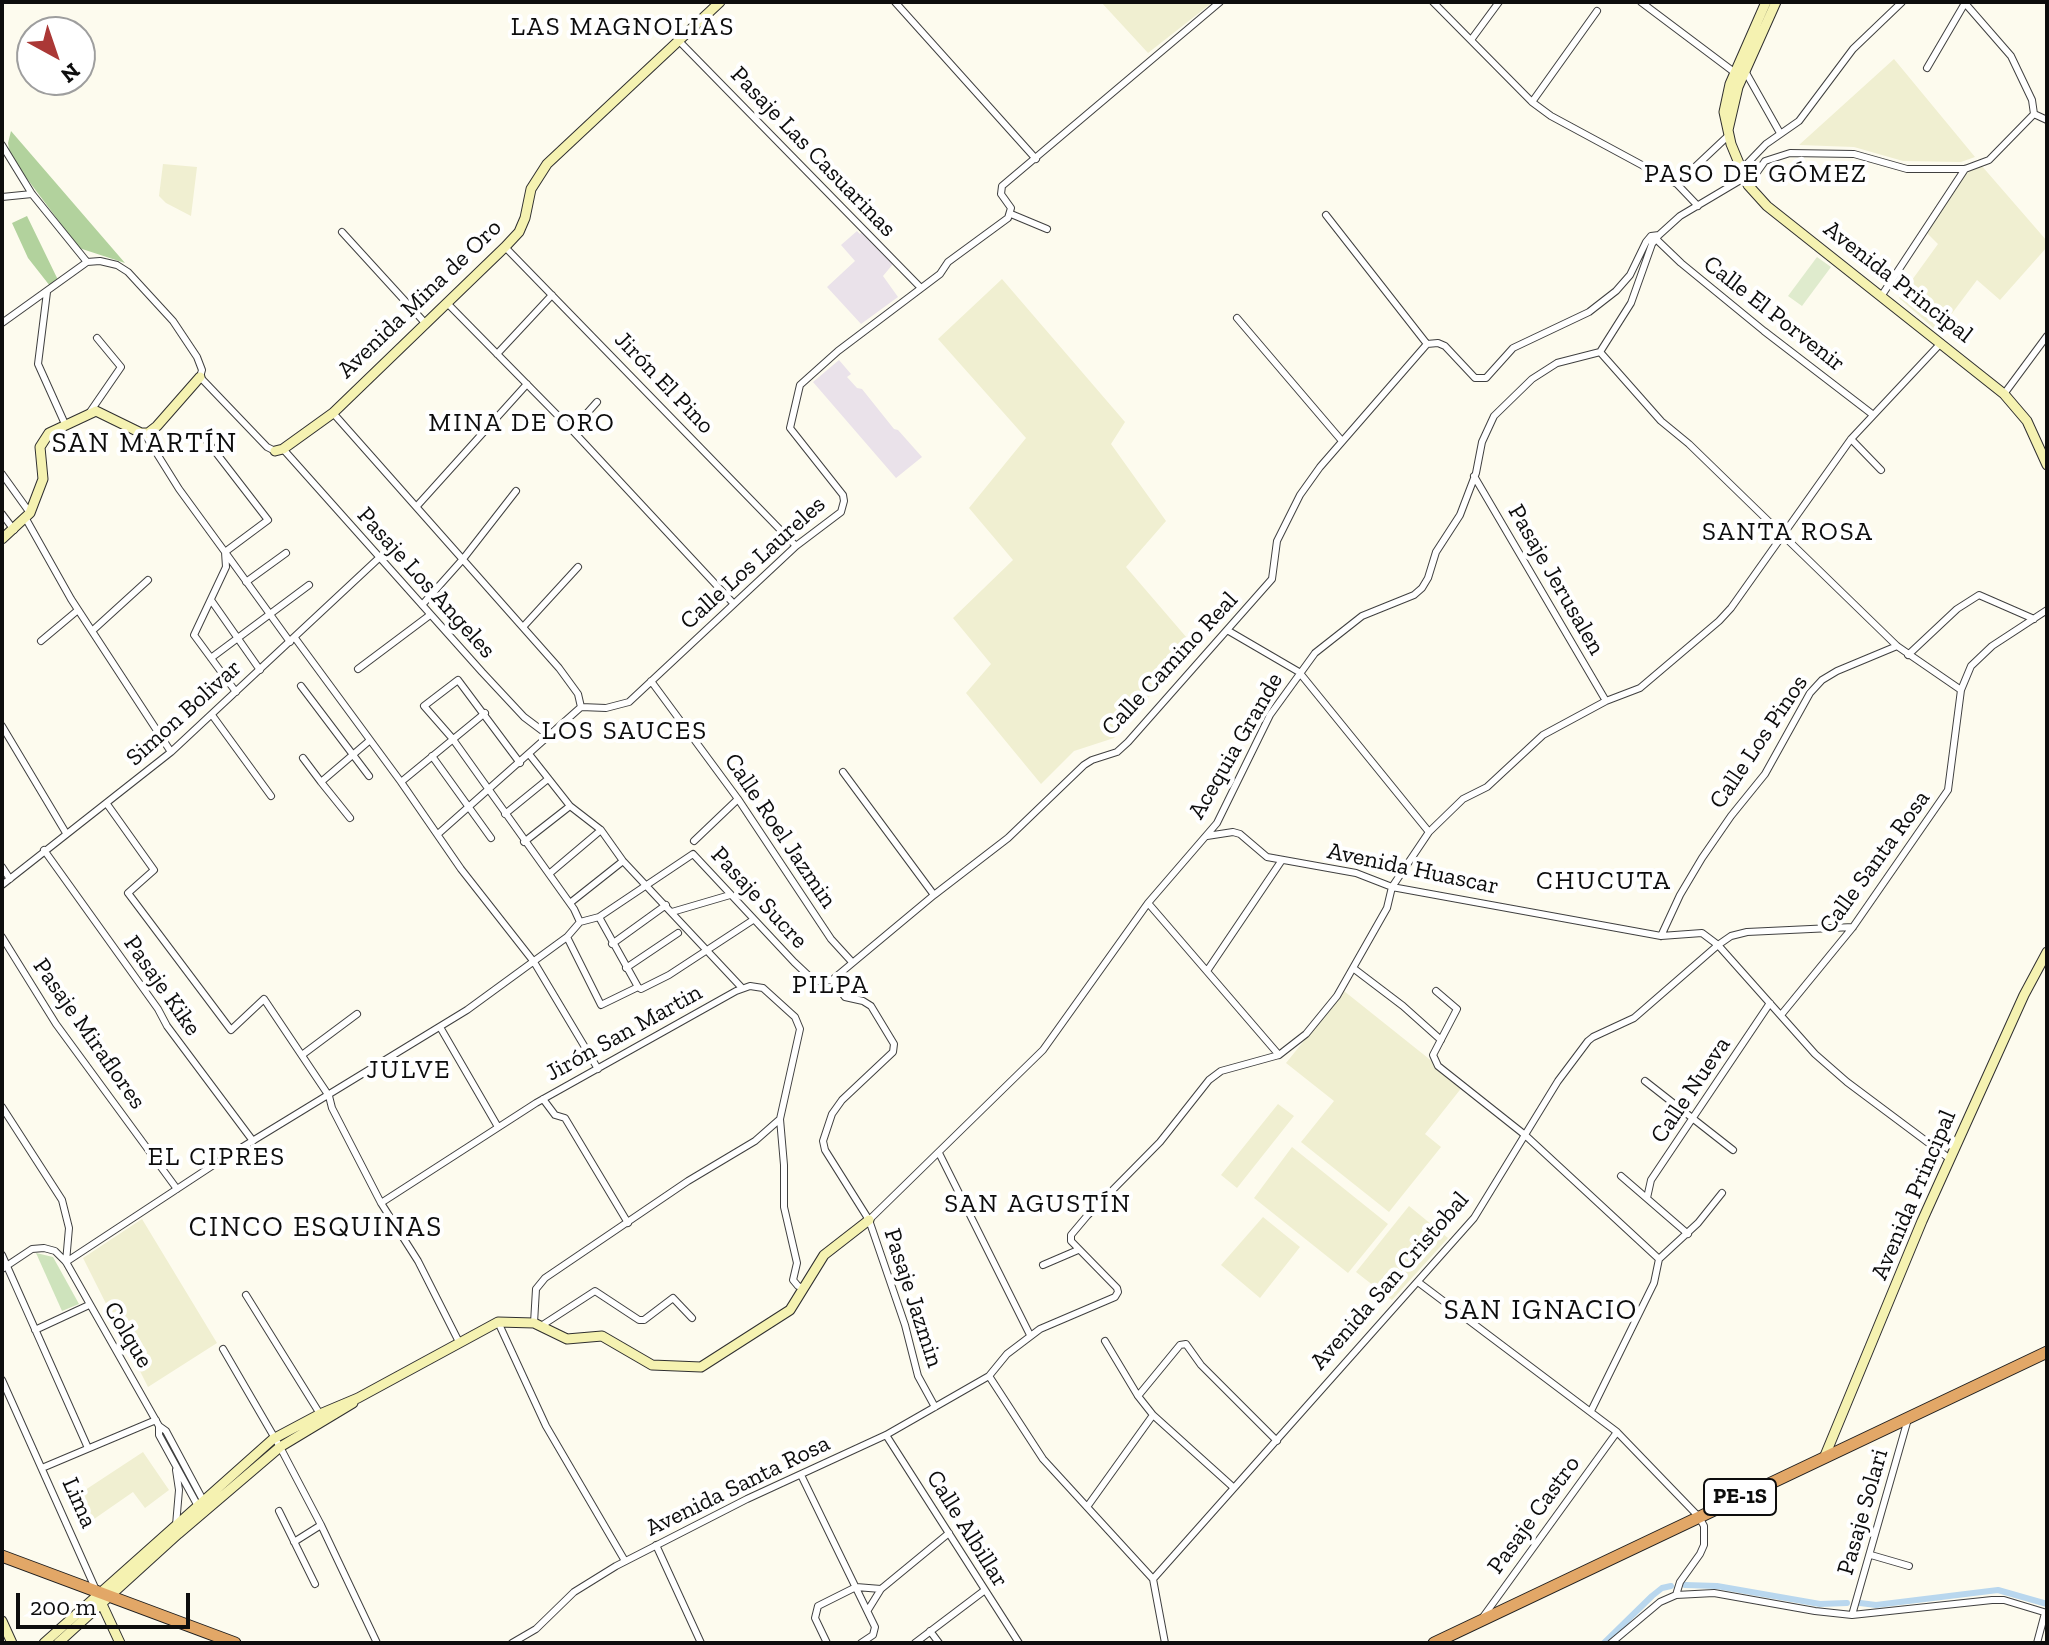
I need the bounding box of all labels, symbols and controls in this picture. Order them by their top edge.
district label: LAS MAGNOLIAS [511,12,735,44]
north arrow [16,16,96,96]
text: N [55,58,86,89]
street label: Pasaje Las Casuarinas [724,61,902,243]
district label: PASO DE GÓMEZ [1644,159,1868,191]
street label: Avenida Mina de Oro [332,213,508,385]
street label: Avenida Principal [1818,215,1978,349]
street label: Calle El Porvenir [1697,250,1851,378]
street label: Jirón El Pino [608,326,720,440]
district label: MINA DE ORO [428,408,616,440]
district label: SAN MARTÍN [52,427,238,461]
street label: Calle Los Laureles [674,490,832,636]
street label: Pasaje Jerusalen [1501,500,1611,660]
street label: Pasaje Los Angeles [351,502,501,664]
district label: SANTA ROSA [1702,517,1874,549]
street label: Calle Camino Real [1096,586,1244,742]
street label: Simon Bolivar [120,654,248,772]
street label: Acequia Grande [1183,668,1289,824]
street label: Calle Los Pinos [1704,670,1814,814]
district label: LOS SAUCES [542,716,708,748]
street label: Calle Roel Jazmin [718,748,842,914]
street label: Calle Santa Rosa [1814,785,1936,939]
street label: Avenida Huascar [1325,837,1501,901]
street label: Pasaje Sucre [705,841,813,955]
district label: CHUCUTA [1536,866,1672,898]
street label: Pasaje Kike [117,930,207,1042]
street label: Pasaje Miraflores [26,953,152,1115]
district label: PILPA [792,970,870,1002]
street label: Jirón San Martin [541,978,707,1088]
street label: Calle Nueva [1645,1031,1737,1149]
district label: JULVE [366,1055,452,1087]
street label: Avenida Principal [1865,1106,1963,1284]
district label: EL CIPRES [148,1142,286,1174]
street label: Avenida San Cristobal [1305,1186,1475,1376]
district label: SAN AGUSTÍN [944,1189,1132,1221]
district label: CINCO ESQUINAS [189,1211,443,1245]
street label: Pasaje Jazmin [877,1225,949,1371]
district label: SAN IGNACIO [1444,1294,1638,1328]
street label: Colque [97,1297,159,1373]
street label: Avenida Santa Rosa [641,1429,835,1543]
street label: Pasaje Solari [1831,1446,1895,1578]
street label: Pasaje Castro [1481,1450,1587,1580]
street label: Calle Albillar [920,1465,1014,1593]
street label: Lima [55,1473,103,1533]
road number: PE-1S [1704,1479,1776,1515]
scale bar [20,1577,194,1627]
text: 200 m [30,1592,96,1621]

